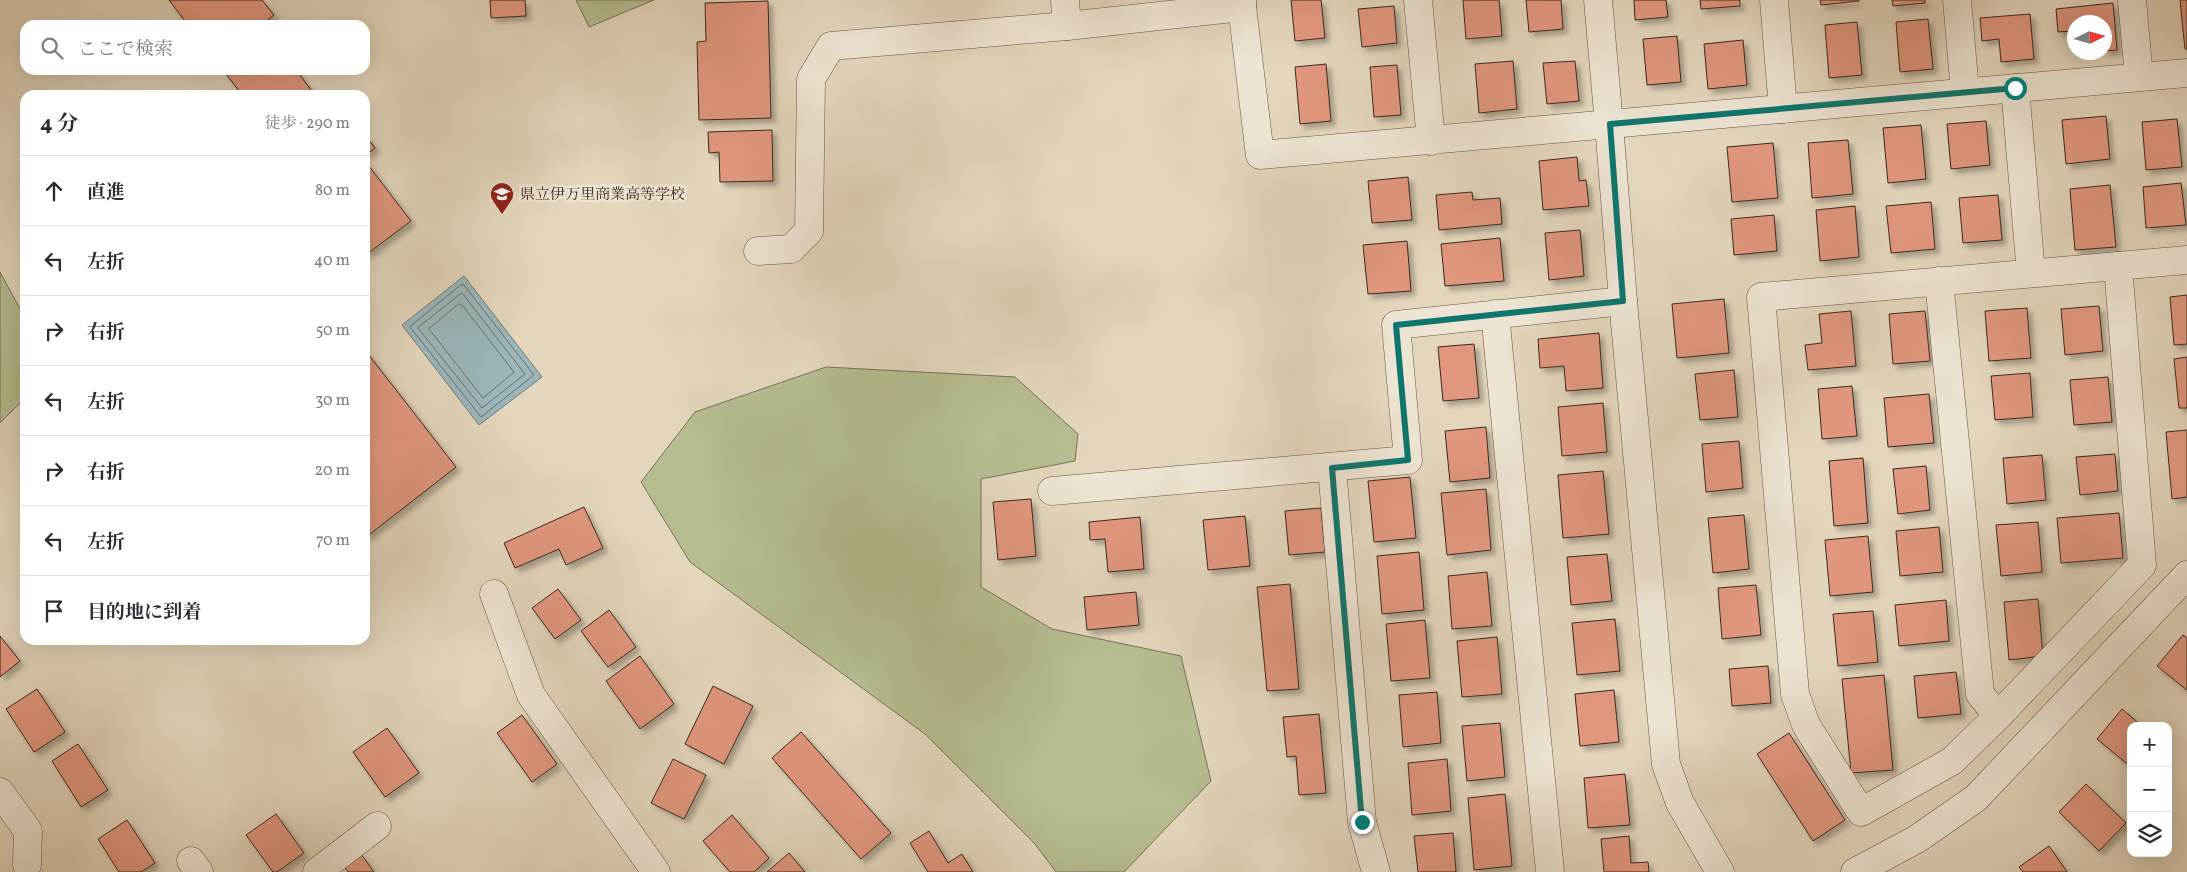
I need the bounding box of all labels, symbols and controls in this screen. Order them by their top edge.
north arrow [2067,15,2112,60]
search box [20,20,370,75]
icon: search [38,34,66,62]
text: ここで検索 [78,37,173,63]
route start [2004,77,2027,100]
text: 4 分 [40,110,78,139]
text: 徒歩 · 290 m [264,113,350,135]
icon: ahead [40,177,68,205]
text: 直進 [87,180,125,206]
text: 80 m [315,180,350,202]
school or university icon: 県立伊万里商業高等学校 [489,181,515,215]
place label: 県立伊万里商業高等学校 [520,185,685,206]
icon: left [40,247,68,275]
text: 左折 [87,250,125,276]
text: 40 m [314,250,350,272]
icon: right [40,317,68,345]
text: 右折 [87,320,125,346]
text: 50 m [316,320,350,342]
icon: left [40,387,68,415]
text: 左折 [87,390,125,416]
text: 30 m [315,390,350,412]
icon: right [40,457,68,485]
text: 右折 [87,460,125,486]
text: 20 m [315,460,350,482]
icon: left [40,527,68,555]
text: 左折 [87,530,125,556]
text: 70 m [316,530,350,552]
icon: arrive [40,597,68,625]
text: 目的地に到着 [87,600,201,626]
map controls [2127,722,2172,857]
button: + [2127,722,2172,767]
button: − [2127,767,2172,812]
route end [1351,811,1374,834]
button: layers [2127,812,2172,857]

